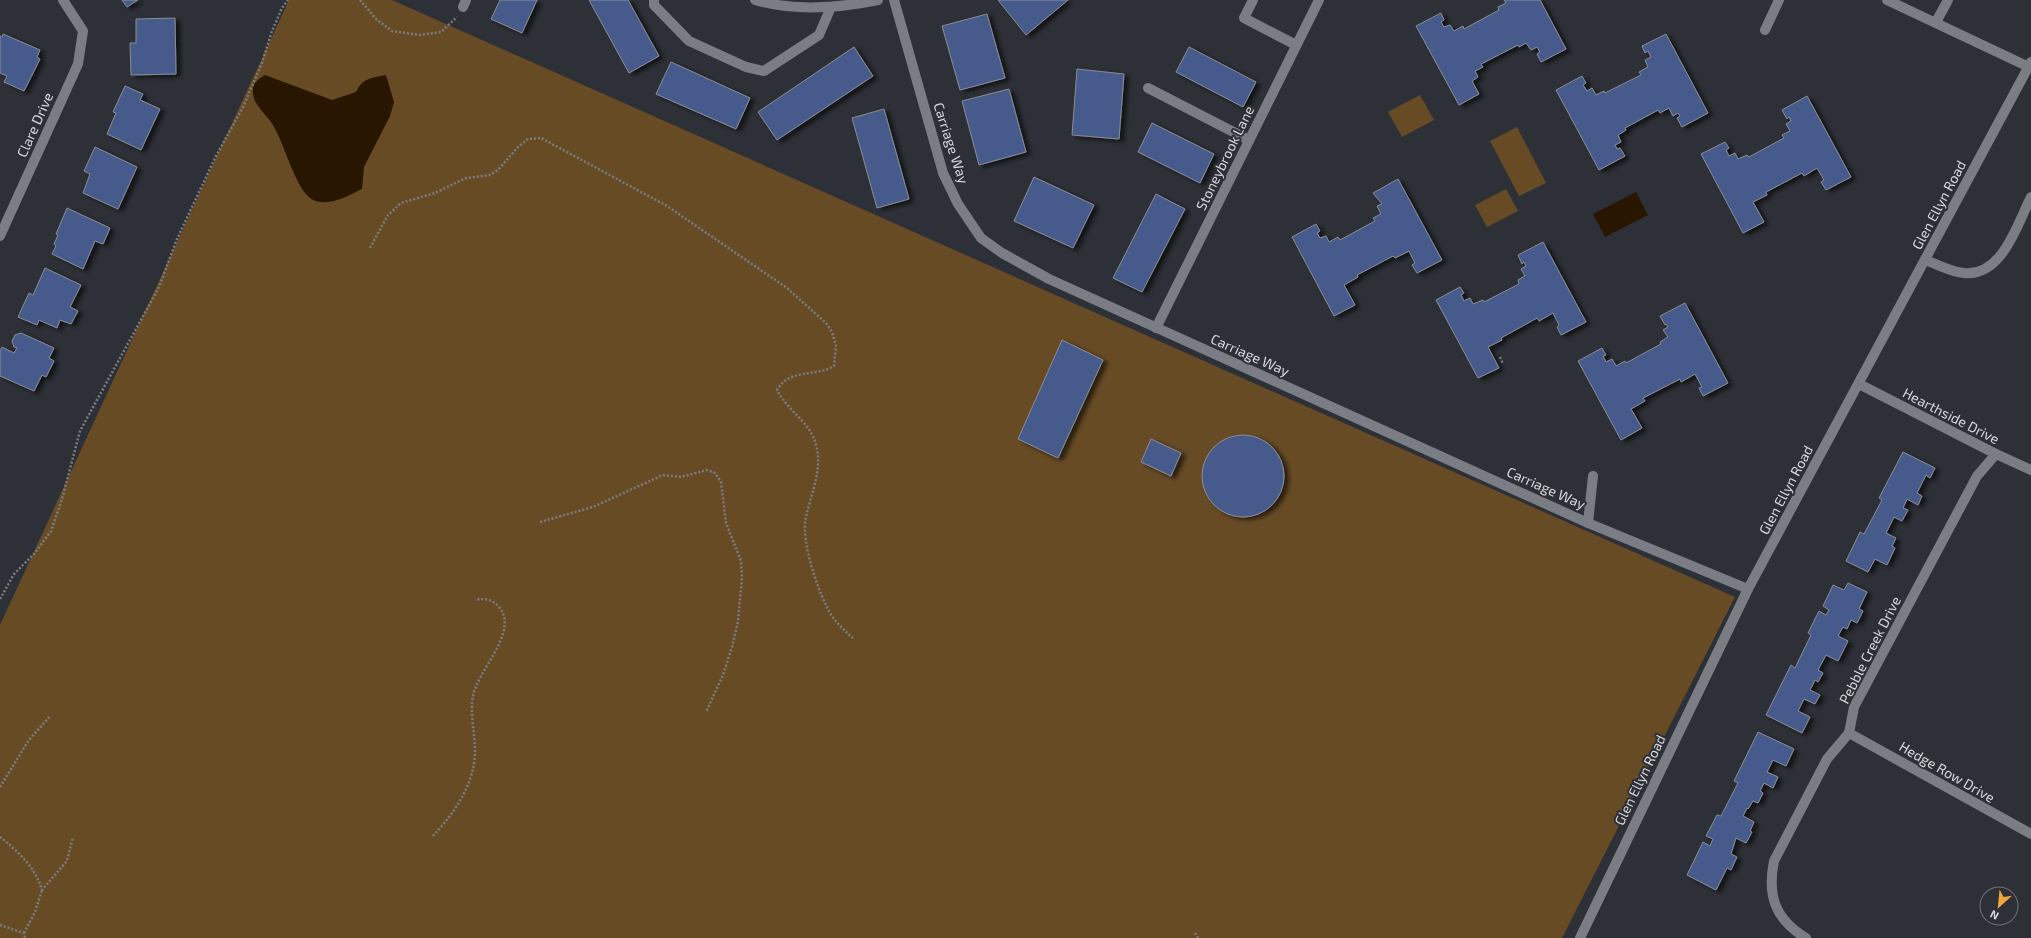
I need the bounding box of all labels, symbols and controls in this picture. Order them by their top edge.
street label: Clare Drive [13,90,56,160]
street label: Carriage Way [930,100,973,186]
street label: Stoneybrook Lane [1192,103,1257,213]
street label: Glen Ellyn Road [1908,157,1969,252]
street label: Carriage Way [1208,330,1293,380]
street label: Hearthside Drive [1900,384,2002,447]
street label: Glen Ellyn Road [1755,442,1816,537]
street label: Carriage Way [1504,463,1589,513]
street label: Pebble Creek Drive [1835,593,1904,706]
street label: Glen Ellyn Road [1610,732,1669,828]
street label: Hedge Row Drive [1896,737,1998,806]
north arrow [1979,886,2019,926]
text: N [1988,908,2001,923]

